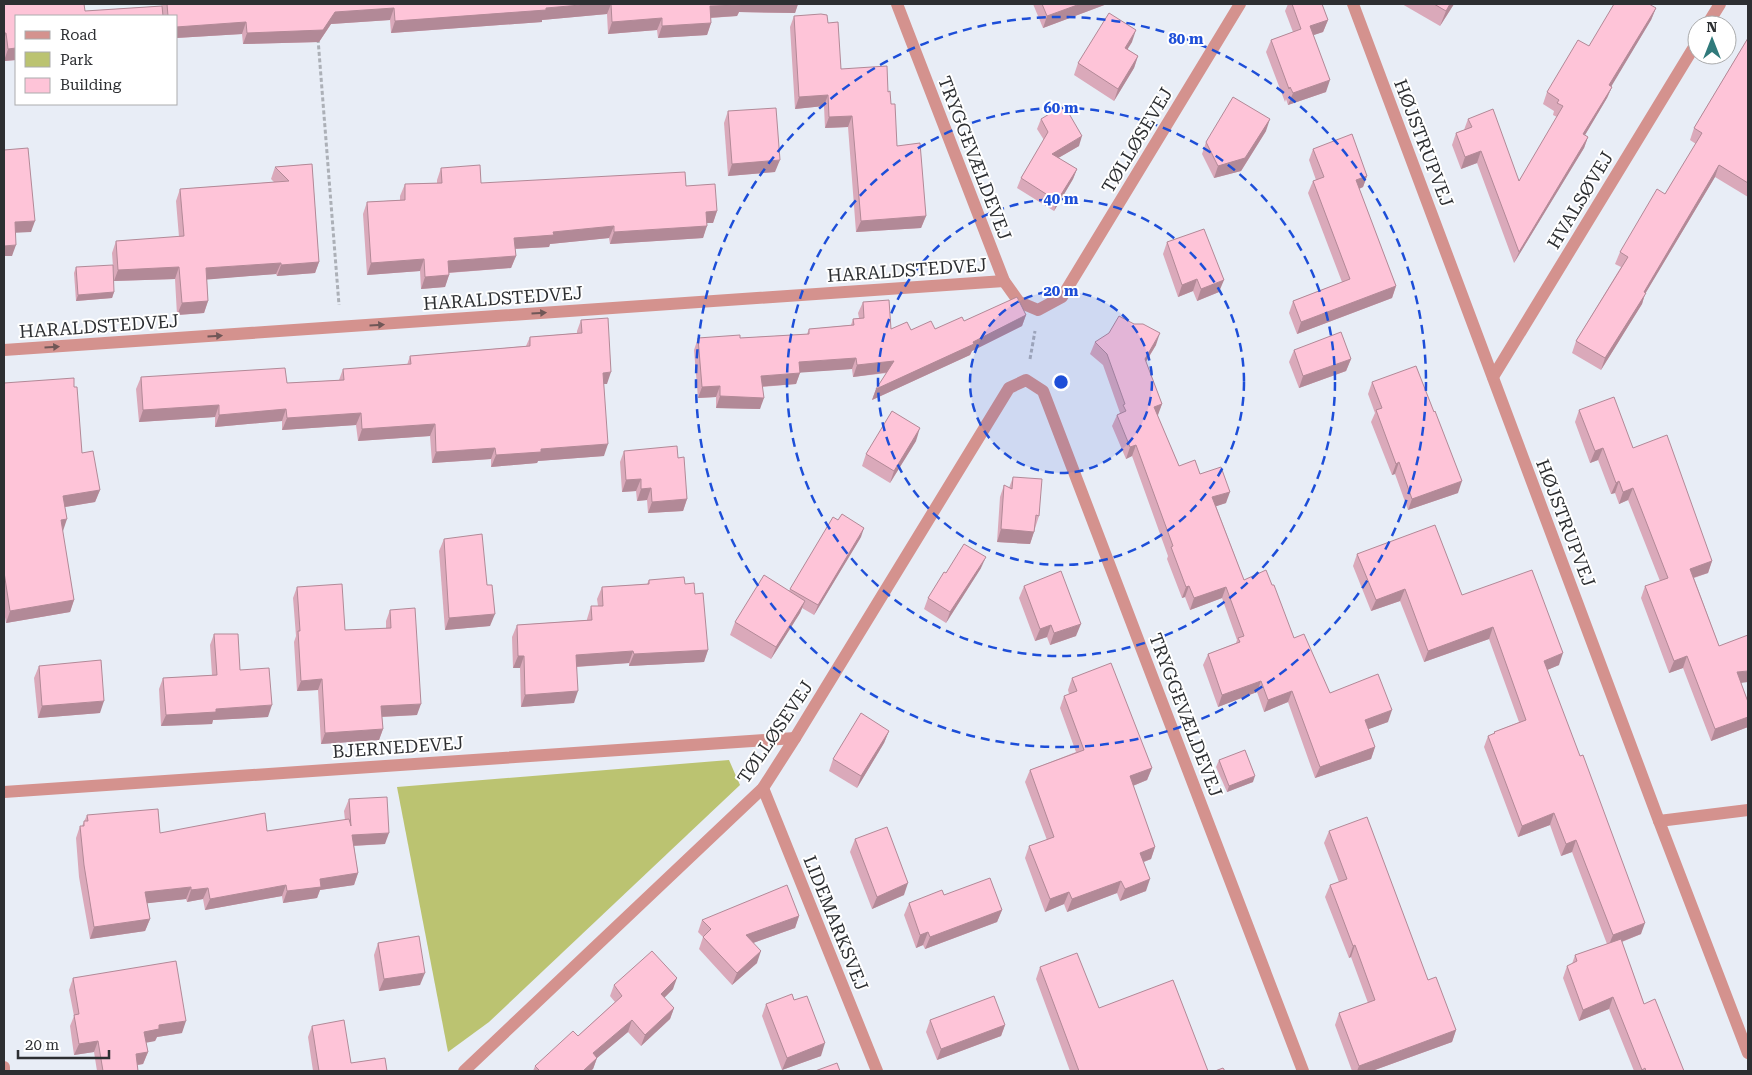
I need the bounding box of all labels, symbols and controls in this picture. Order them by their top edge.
legend [15,15,178,105]
north arrow [1687,15,1737,65]
text: N [1707,19,1718,35]
text: Road [60,26,97,44]
text: 80 m [1168,30,1204,48]
text: Park [60,51,94,69]
street label: TRYGGEVÆLDEVEJ [934,73,1016,243]
text: Building [60,76,122,94]
street label: HØJSTRUPVEJ [1390,76,1458,210]
street label: TØLLØSEVEJ [1097,83,1177,197]
text: 60 m [1043,99,1079,117]
street label: HVALSØVEJ [1543,147,1617,253]
text: 40 m [1043,190,1079,208]
street label: HARALDSTEDVEJ [826,254,988,286]
street label: HARALDSTEDVEJ [422,282,584,314]
text: 20 m [1043,282,1079,300]
one-way arrow [531,309,547,317]
street label: HARALDSTEDVEJ [18,310,180,342]
one-way arrow [369,320,385,328]
one-way arrow [207,331,223,339]
one-way arrow [45,343,61,351]
centre of rings [1052,373,1070,391]
street label: HØJSTRUPVEJ [1532,456,1600,590]
street label: TRYGGEVÆLDEVEJ [1145,630,1227,800]
street label: TØLLØSEVEJ [733,677,817,787]
street label: BJERNEDEVEJ [331,732,465,762]
street label: LIDEMARKSVEJ [799,852,873,994]
scale bar [18,1028,109,1060]
text: 20 m [25,1036,60,1054]

